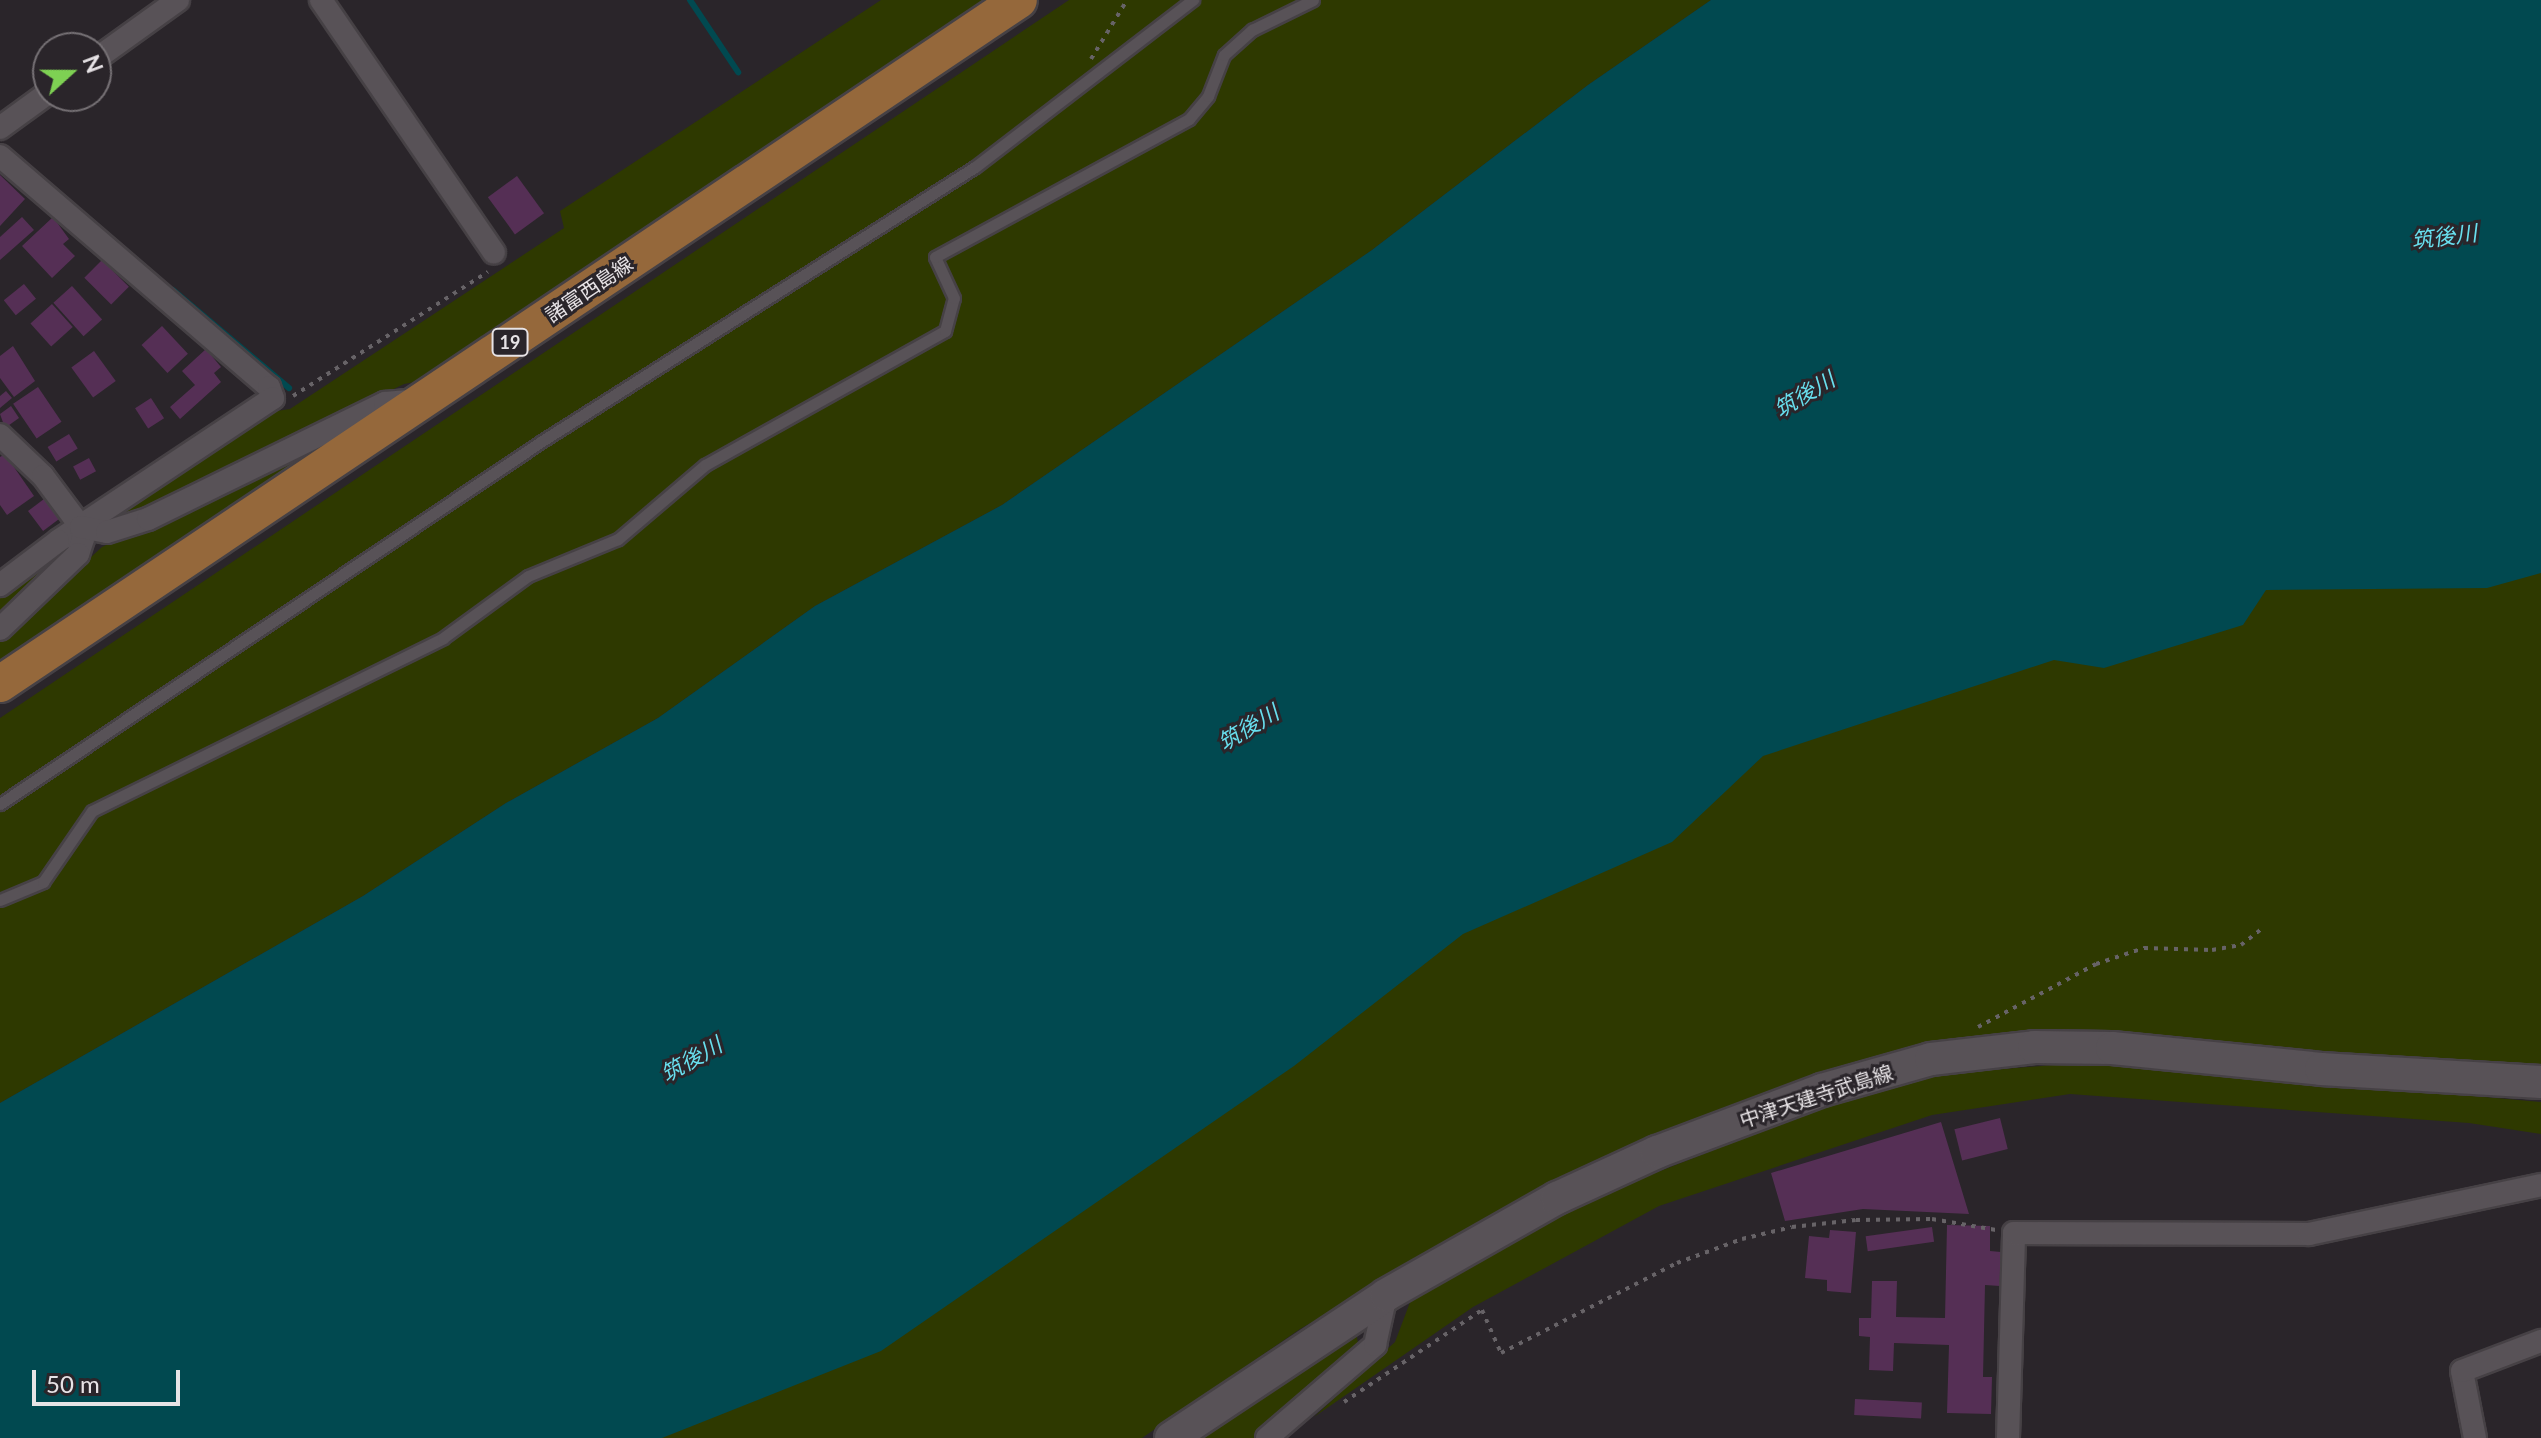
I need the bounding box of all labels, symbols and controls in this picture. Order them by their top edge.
north arrow [32,32,112,112]
text: N [77,51,109,77]
water label: 筑後川 [2410,219,2478,253]
street label: 諸富西島線 [541,251,637,327]
road number: 19 [490,328,530,356]
water label: 筑後川 [1769,366,1839,422]
water label: 筑後川 [1213,699,1283,755]
water label: 筑後川 [656,1031,726,1087]
street label: 中津天建寺武島線 [1736,1060,1896,1132]
scale bar [36,1354,184,1404]
text: 50 m [46,1369,100,1398]

